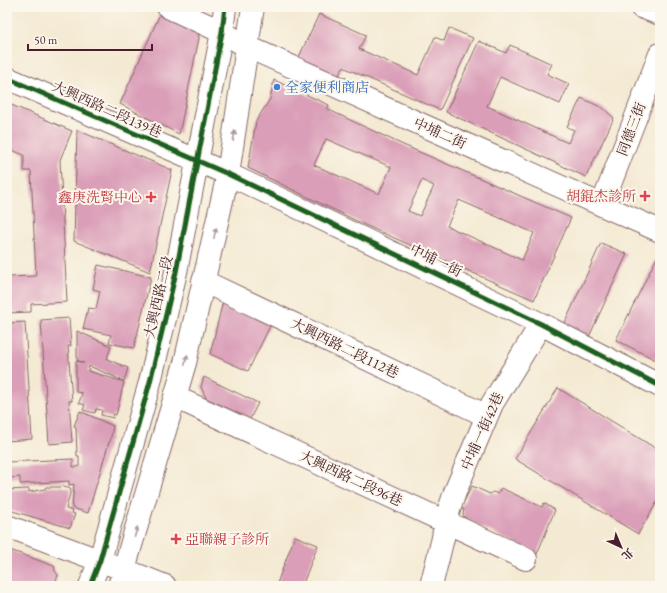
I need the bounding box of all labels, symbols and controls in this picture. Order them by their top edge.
scale bar [28,26,152,52]
text: 50 m [34,32,58,48]
street label: 大興西路二段139巷 [49,77,165,141]
place label: 全家便利商店 [285,78,369,96]
marker: 全家便利商店 [272,82,282,92]
street label: 同德三街 [613,100,649,158]
street label: 中埔二街 [411,113,469,153]
one-way arrow [231,130,237,142]
place label: 胡錕杰診所 [566,187,636,205]
place label: 鑫庚洗腎中心 [58,188,142,206]
marker: 胡錕杰診所 [639,190,651,202]
marker: 鑫庚洗腎中心 [145,191,157,203]
one-way arrow [212,227,218,239]
street label: 中埔一街 [407,240,465,280]
street label: 大興西路二段 [140,254,176,340]
street label: 大興西路二段112巷 [288,314,402,382]
one-way arrow [183,354,189,366]
street label: 中埔一街42巷 [457,389,507,473]
street label: 大興西路二段96巷 [297,446,405,510]
one-way arrow [133,526,139,538]
north arrow [601,527,641,567]
place label: 亞聯親子診所 [185,530,269,548]
marker: 亞聯親子診所 [170,533,182,545]
text: 北 [619,545,637,563]

